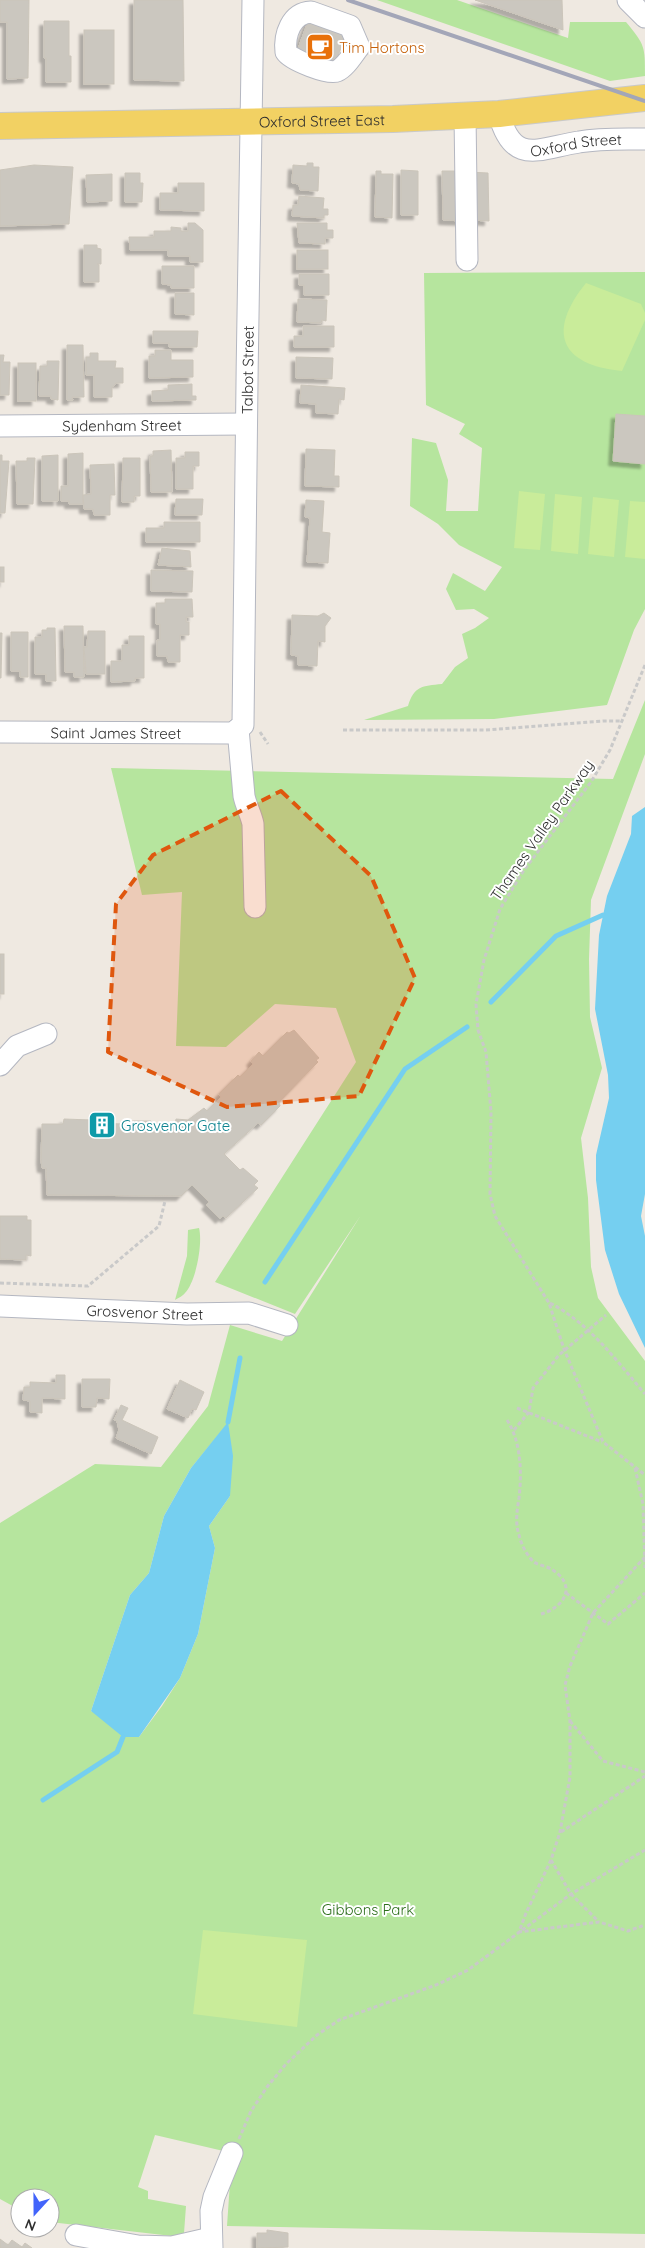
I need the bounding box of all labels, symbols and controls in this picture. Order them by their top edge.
cafe icon: Tim Hortons [305,32,335,62]
place label: Tim Hortons [339,38,424,57]
street label: Oxford Street East [259,110,385,131]
street label: Oxford Street [530,129,622,160]
street label: Talbot Street [237,325,257,414]
street label: Sydenham Street [62,415,182,435]
street label: Saint James Street [51,723,181,742]
street label: Thames Valley Parkway [486,756,598,904]
building icon: Grosvenor Gate [87,1110,117,1140]
place label: Grosvenor Gate [121,1116,230,1135]
street label: Grosvenor Street [86,1300,203,1324]
park label: Gibbons Park [322,1900,414,1919]
north arrow [10,2188,60,2238]
text: N [22,2215,38,2235]

